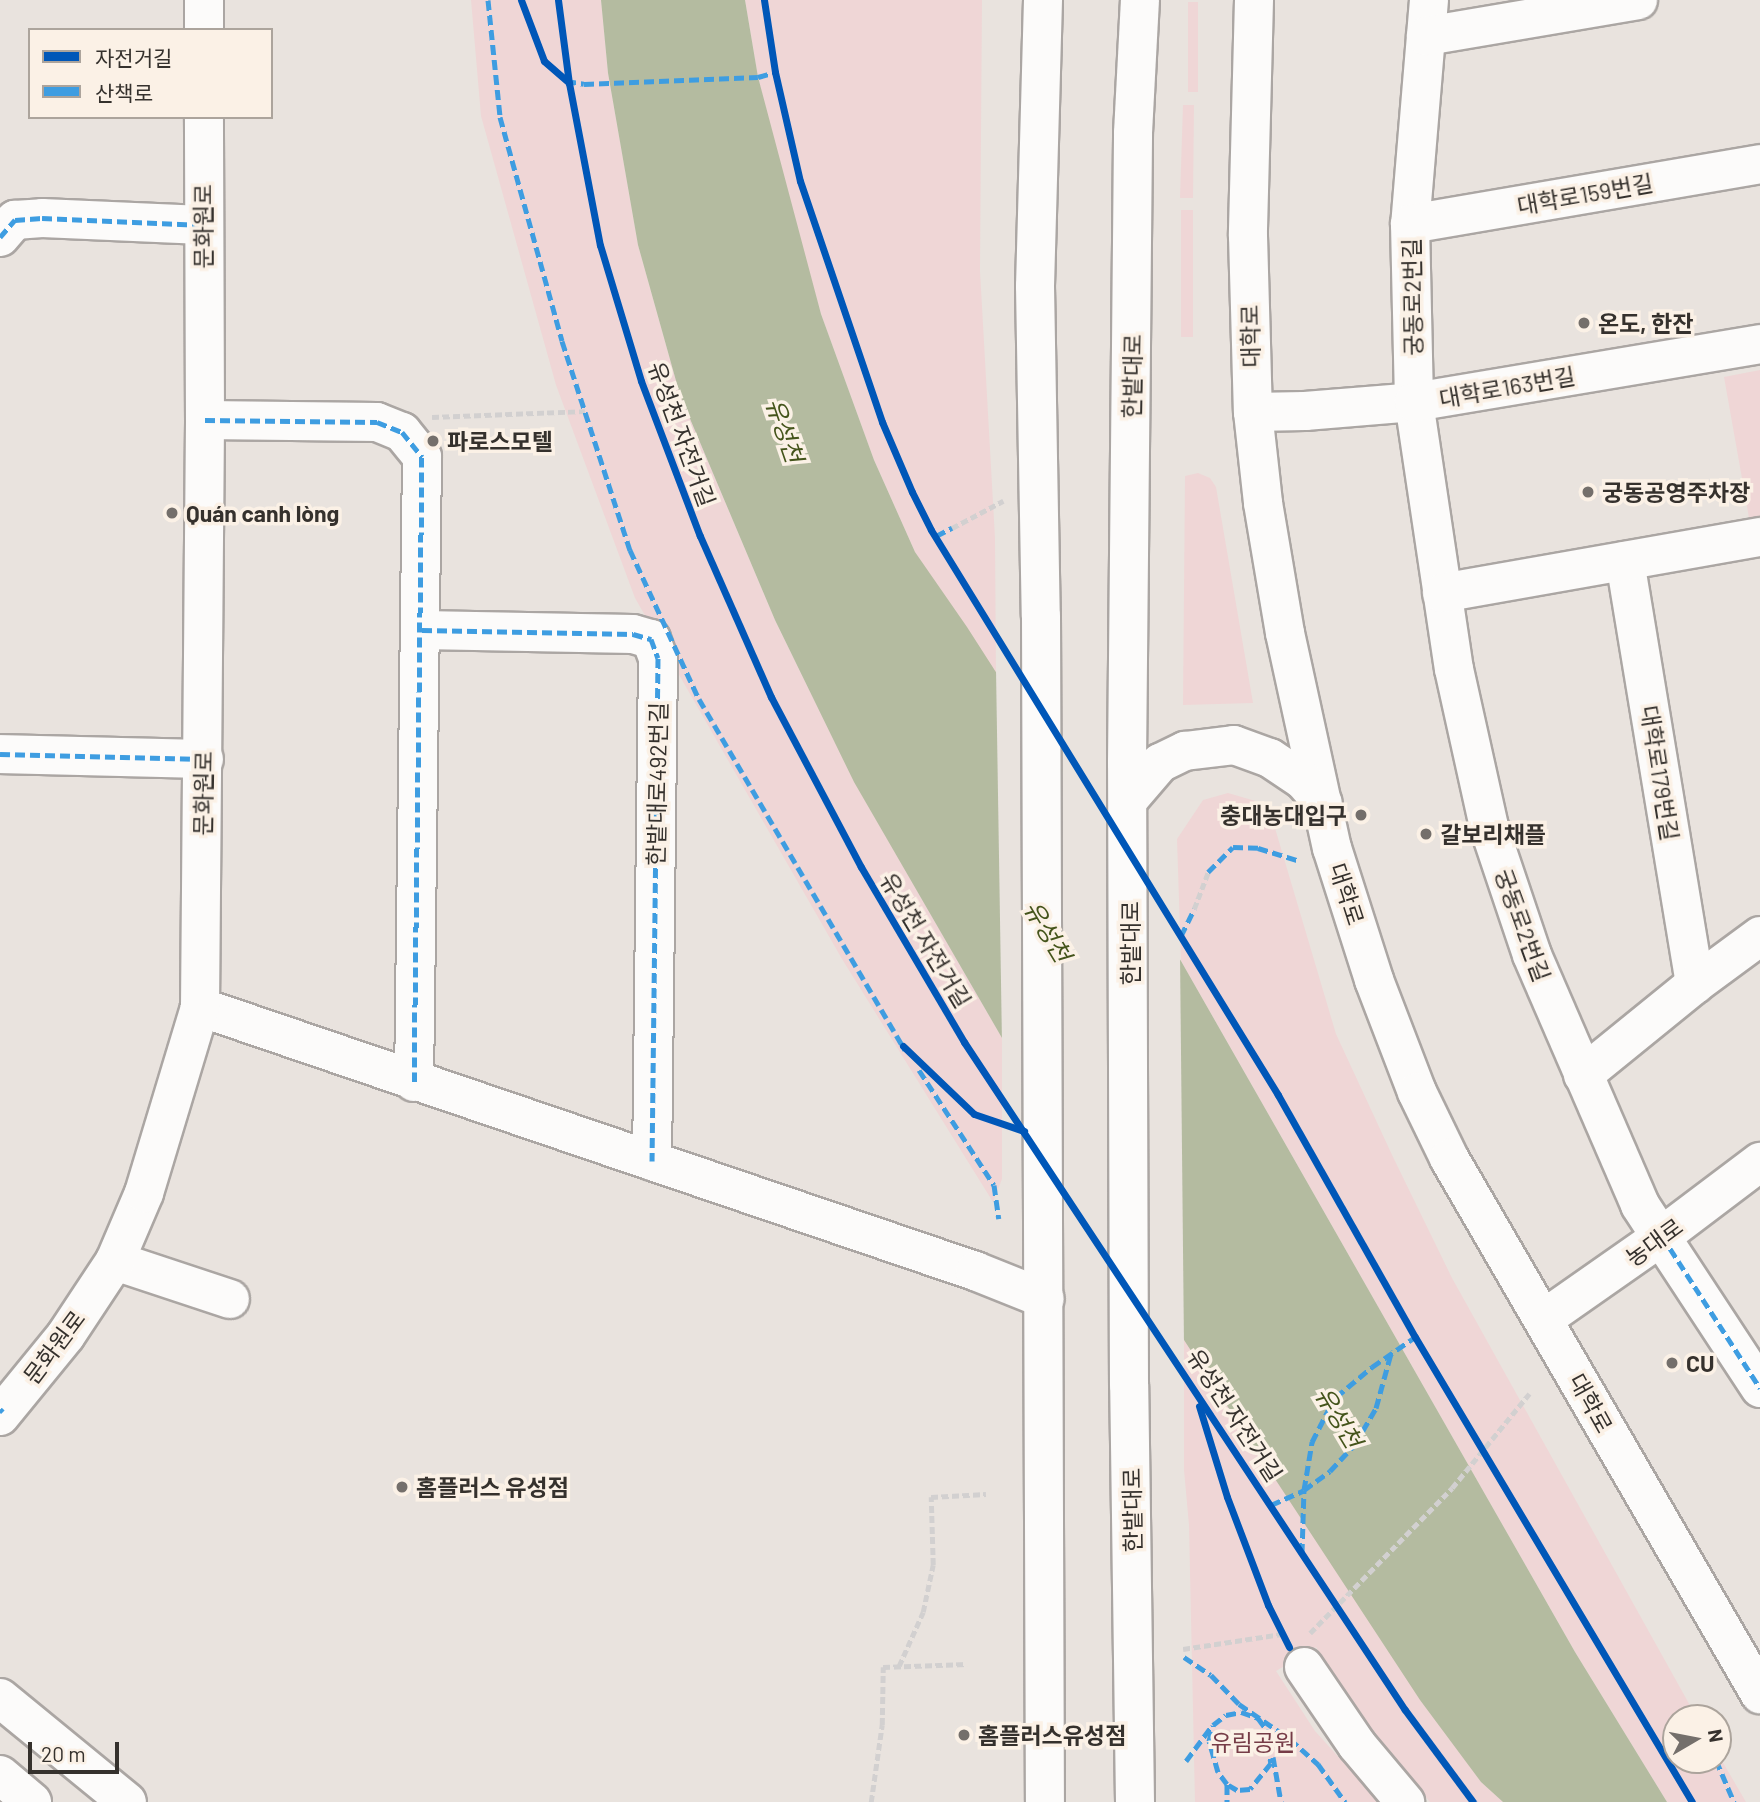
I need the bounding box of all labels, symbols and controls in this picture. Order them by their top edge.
legend [28,28,273,119]
text: 자전거길 [95,45,172,70]
text: 산책로 [95,80,153,105]
street label: 대학로159번길 [1515,168,1655,220]
street label: 문화원로 [189,184,217,268]
street label: 궁동로2번길 [1397,238,1427,356]
street label: 대학로 [1236,304,1264,368]
place label: 온도, 한잔 [1598,309,1693,337]
marker: 온도, 한잔 [1576,315,1592,331]
street label: 한밭대로 [1117,333,1147,419]
street label: 유성천 자전거길 [643,358,721,510]
street label: 대학로163번길 [1437,361,1577,413]
water label: 유성천 [761,394,809,466]
place label: 파로스모텔 [447,427,553,455]
marker: 파로스모텔 [425,433,441,449]
place label: 궁동공영주차장 [1602,478,1750,506]
marker: 궁동공영주차장 [1580,484,1596,500]
place label: Quán canh lòng [186,499,339,527]
marker: Quán canh lòng [164,505,180,521]
street label: 한밭대로492번길 [642,702,672,866]
street label: 대학로179번길 [1636,703,1684,843]
street label: 문화원로 [188,750,218,836]
place label: 충대농대입구 [1220,801,1347,829]
marker: 충대농대입구 [1353,807,1369,823]
place label: 갈보리채플 [1440,820,1546,848]
marker: 갈보리채플 [1418,826,1434,842]
street label: 대학로 [1324,860,1370,928]
street label: 궁동로2번길 [1490,865,1556,985]
street label: 유성천 자전거길 [875,867,977,1013]
water label: 유성천 [1019,895,1077,967]
street label: 한밭대로 [1116,901,1144,985]
street label: 농대로 [1620,1212,1688,1272]
street label: 문화원로 [18,1305,90,1389]
street label: 유성천 자전거길 [1182,1343,1288,1487]
place label: CU [1686,1349,1714,1377]
marker: CU [1664,1355,1680,1371]
street label: 대학로 [1564,1369,1618,1437]
water label: 유성천 [1310,1381,1368,1453]
street label: 한밭대로 [1117,1467,1147,1553]
place label: 홈플러스 유성점 [416,1473,569,1501]
marker: 홈플러스 유성점 [394,1479,410,1495]
north arrow [1662,1704,1732,1774]
place label: 홈플러스유성점 [978,1721,1126,1749]
marker: 홈플러스유성점 [956,1727,972,1743]
text: N [1704,1727,1729,1744]
scale bar [32,1728,122,1772]
park label: 유림공원 [1211,1728,1295,1756]
text: 20 m [41,1741,86,1766]

